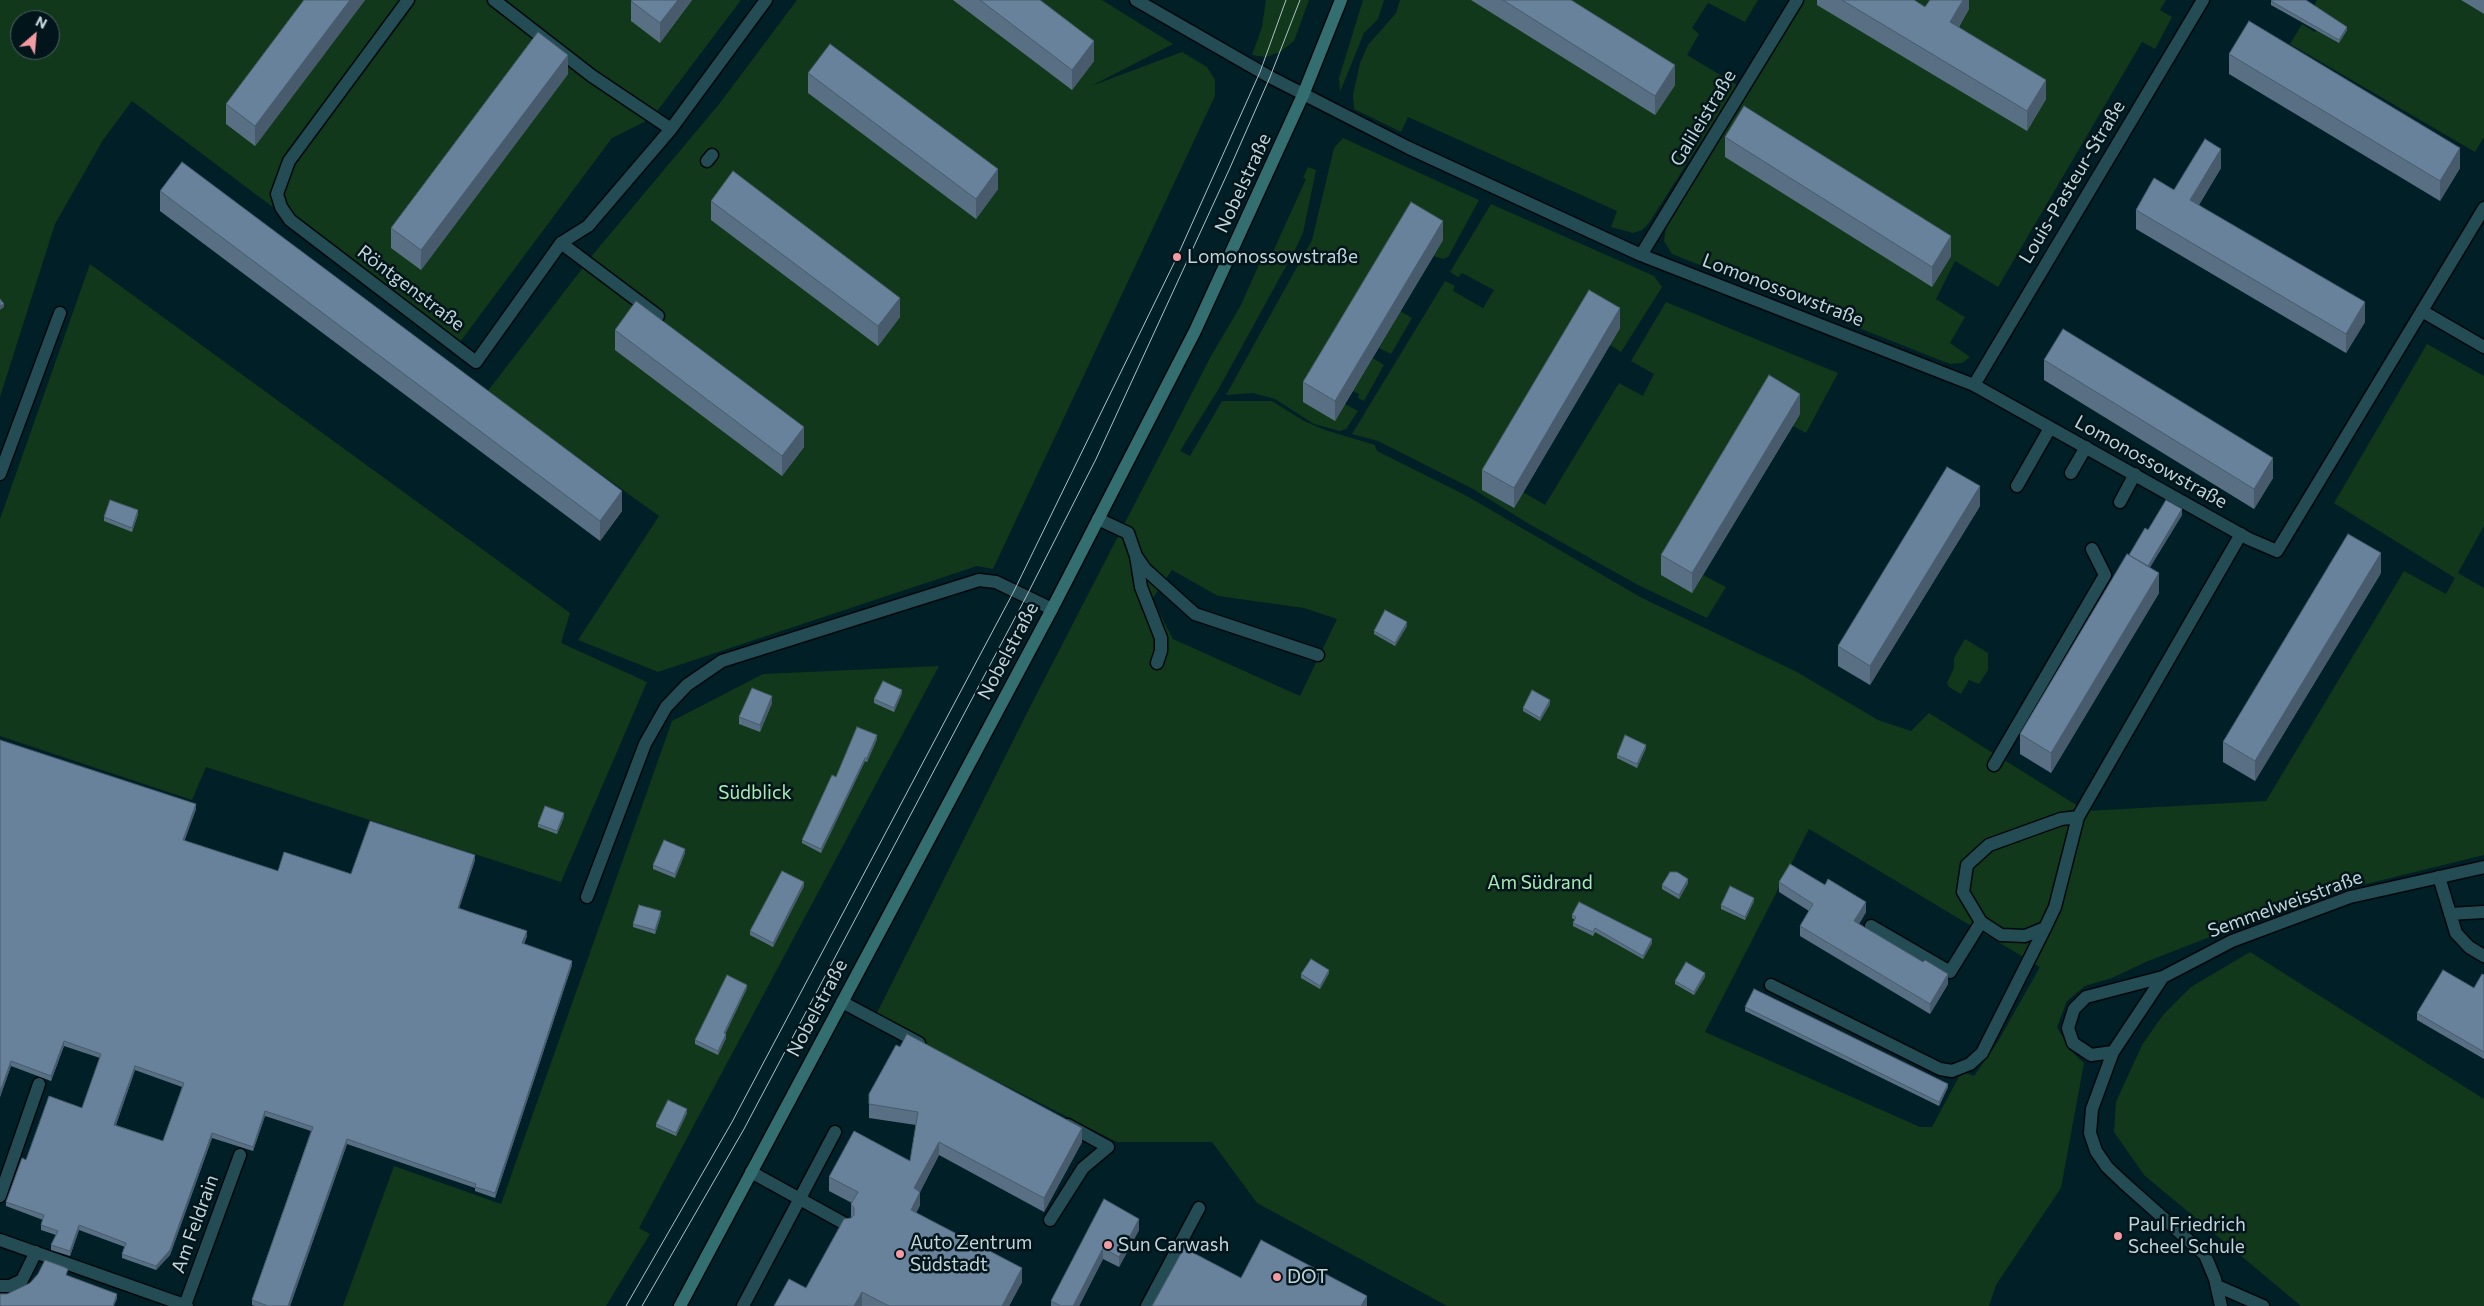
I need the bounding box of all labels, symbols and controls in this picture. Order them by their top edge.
north arrow [10,10,60,60]
text: N [33,12,50,32]
street label: Galileistraße [1665,66,1741,170]
street label: Louis-Pasteur-Straße [2014,96,2130,268]
street label: Nobelstraße [1210,130,1276,236]
street label: Röntgenstraße [353,240,469,336]
place label: Lomonossowstraße [1187,246,1358,268]
street label: Lomonossowstraße [1699,249,1867,331]
marker: Lomonossowstraße [1171,251,1183,263]
street label: Lomonossowstraße [2071,411,2231,513]
street label: Nobelstraße [973,598,1043,704]
park label: Südblick [718,782,792,804]
street label: Semmelweisstraße [2205,865,2365,943]
park label: Am Südrand [1487,872,1593,894]
street label: Nobelstraße [782,955,852,1061]
street label: Am Feldrain [167,1172,223,1276]
place label: Paul Friedrich Scheel Schule [2128,1214,2246,1258]
marker: Paul Friedrich Scheel Schule [2112,1230,2124,1242]
place label: Auto Zentrum Südstadt [910,1232,1032,1276]
place label: Sun Carwash [1118,1234,1229,1256]
marker: Sun Carwash [1102,1239,1114,1251]
marker: Auto Zentrum Südstadt [894,1248,906,1260]
place label: DOT [1287,1266,1328,1288]
marker: DOT [1271,1271,1283,1283]

